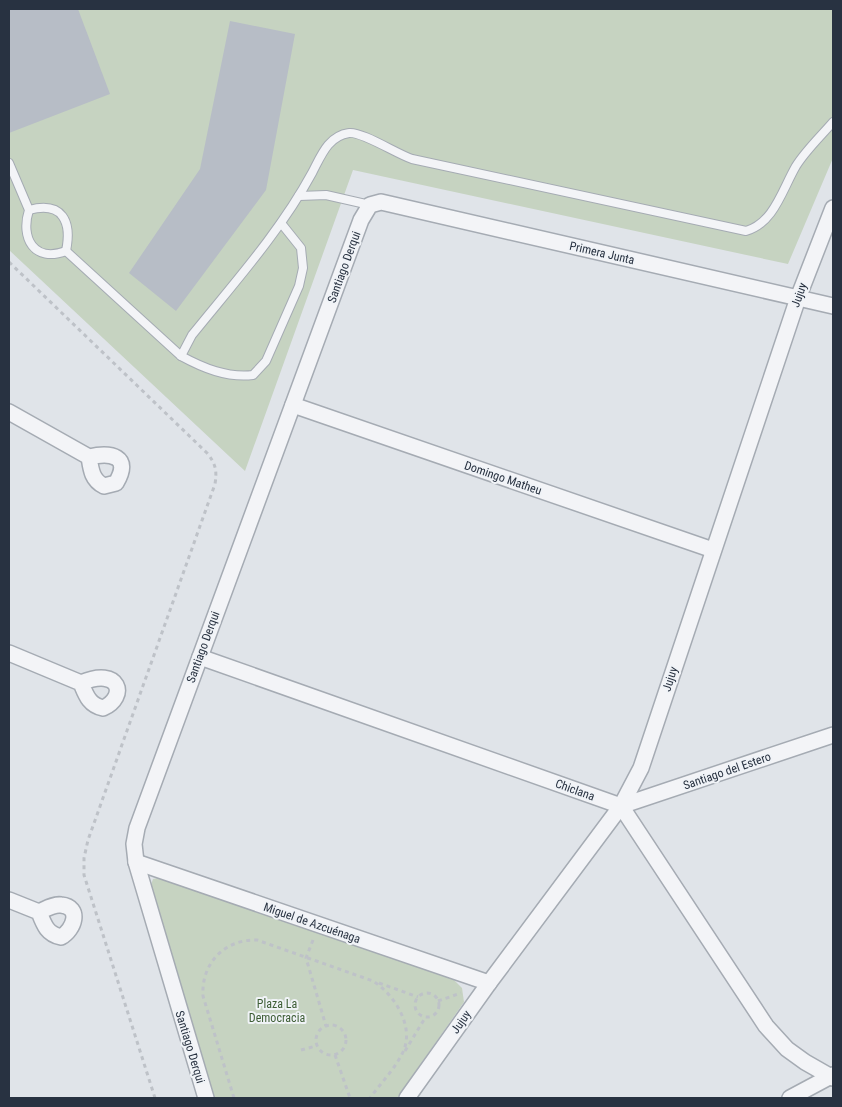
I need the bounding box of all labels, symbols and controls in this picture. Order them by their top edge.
street label: Santiago Derqui [325,229,363,305]
street label: Primera Junta [568,239,636,267]
street label: Jujuy [788,281,810,309]
street label: Domingo Matheu [463,458,544,498]
street label: Santiago Derqui [184,609,222,685]
street label: Jujuy [659,665,681,693]
street label: Santiago del Estero [681,749,773,793]
street label: Chiclana [553,776,597,804]
street label: Miguel de Azcuénaga [262,900,362,946]
park label: Plaza La Democracia [249,997,305,1025]
street label: Jujuy [448,1008,474,1036]
street label: Santiago Derqui [172,1009,208,1085]

